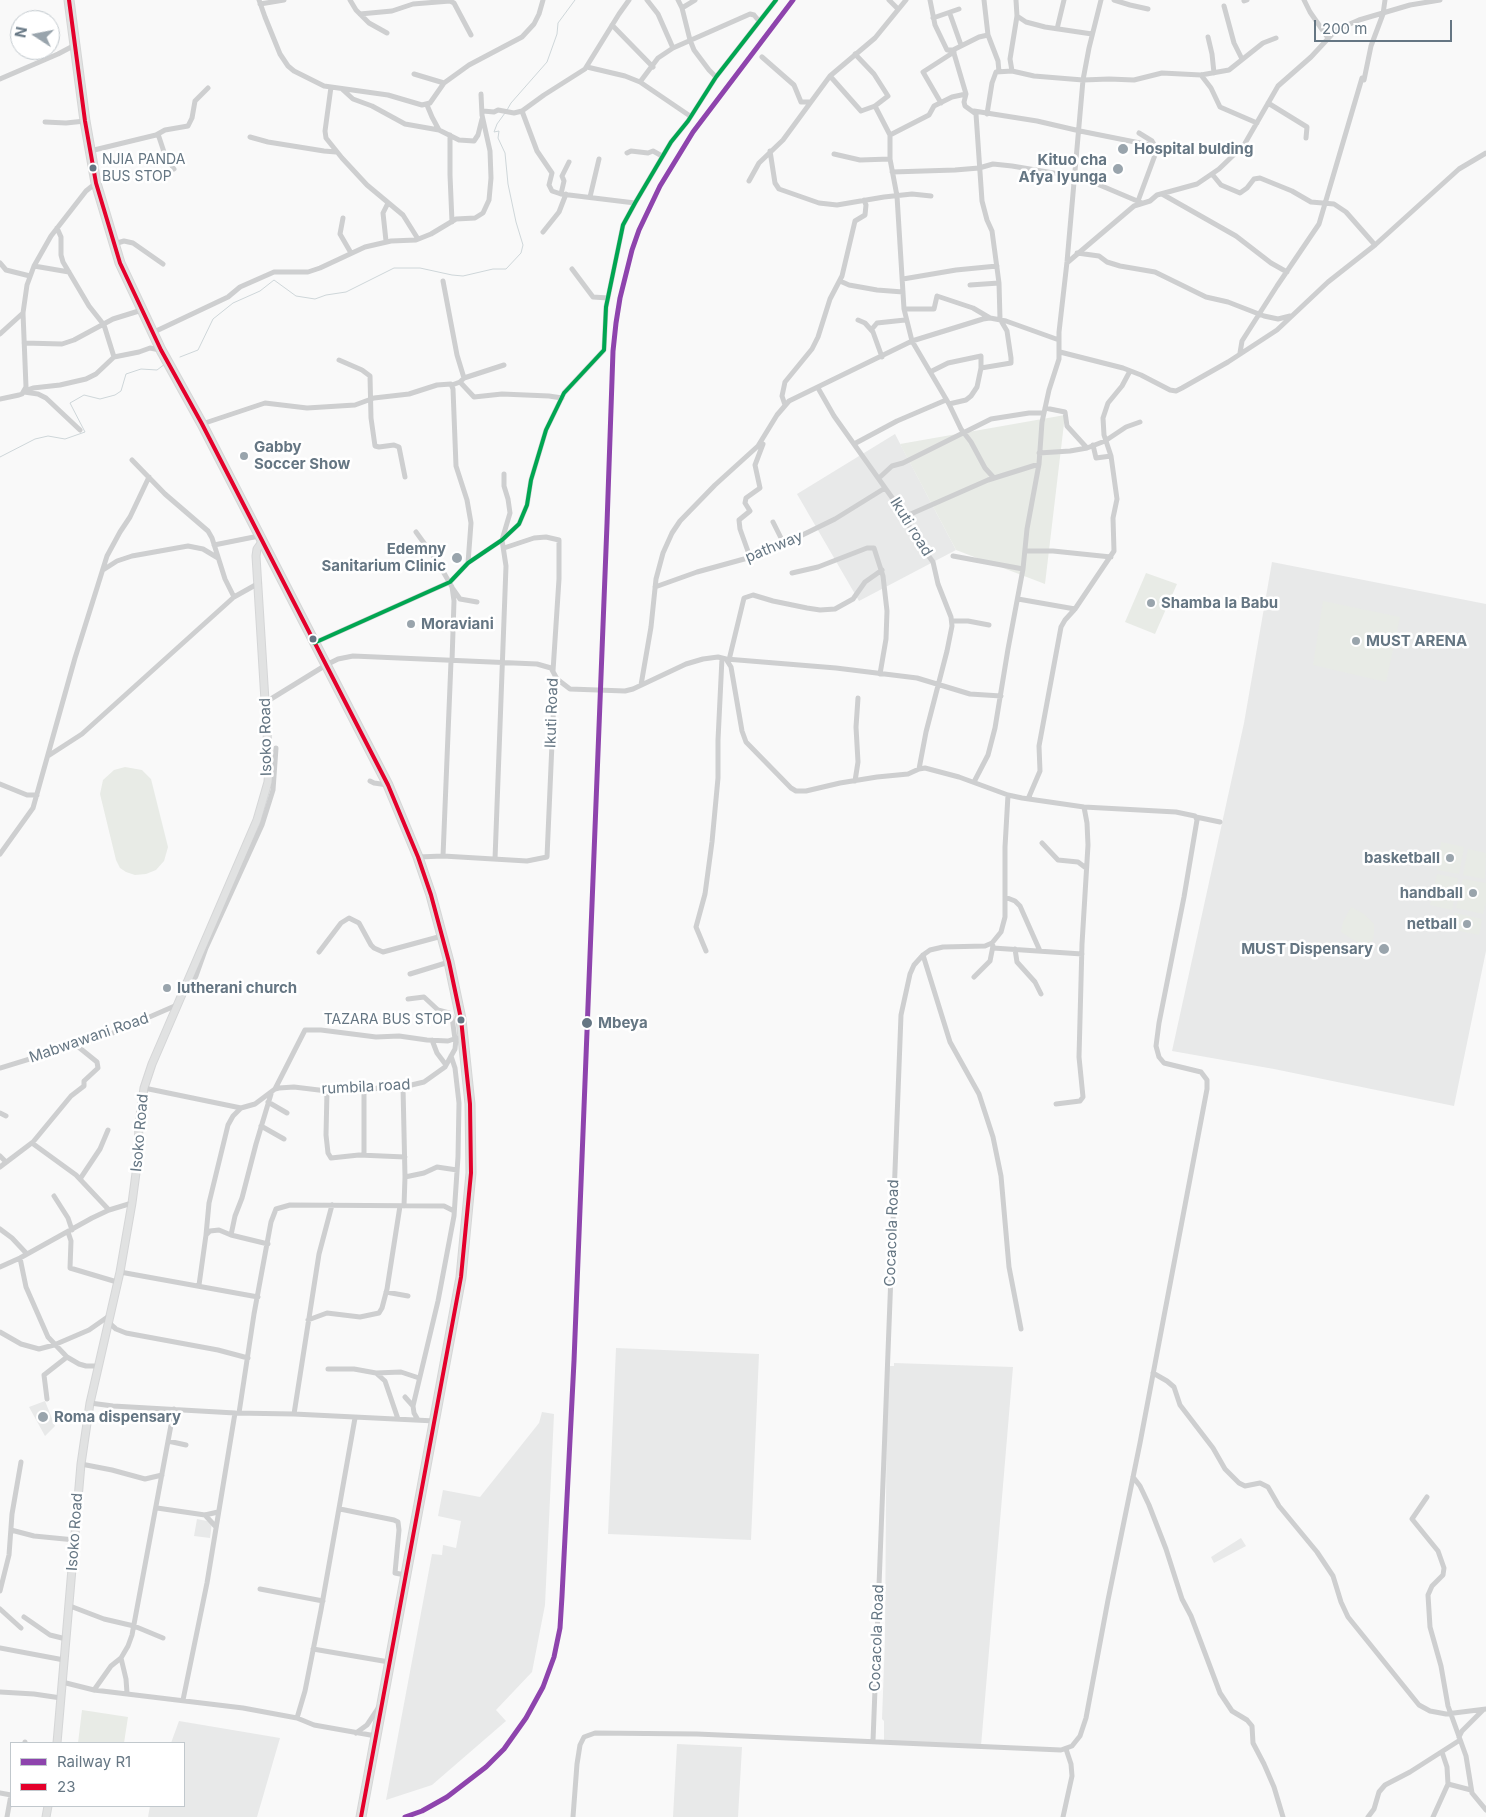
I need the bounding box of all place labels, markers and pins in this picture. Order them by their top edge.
place label: Hospital bulding [1134,140,1253,158]
marker: Hospital bulding [1116,142,1130,156]
place label: Kituo cha Afya Iyunga [1019,151,1107,186]
place label: NJIA PANDA BUS STOP [102,152,185,184]
marker: Kituo cha Afya Iyunga [1111,162,1125,176]
marker: NJIA PANDA BUS STOP [88,163,98,173]
place label: Gabby Soccer Show [254,438,350,473]
marker: Gabby Soccer Show [238,450,250,462]
place label: Edemny Sanitarium Clinic [321,540,446,575]
marker: Edemny Sanitarium Clinic [450,551,464,565]
place label: Shamba la Babu [1161,594,1278,612]
marker: Shamba la Babu [1145,597,1157,609]
place label: Moraviani [421,615,494,633]
marker: Moraviani [405,618,417,630]
place label: MUST ARENA [1366,632,1467,650]
unlabelled marker [308,634,318,644]
marker: MUST ARENA [1350,635,1362,647]
place label: basketball [1364,849,1440,867]
marker: basketball [1444,852,1456,864]
place label: handball [1400,884,1463,902]
marker: handball [1467,887,1479,899]
place label: netball [1407,915,1457,933]
marker: netball [1461,918,1473,930]
place label: MUST Dispensary [1241,940,1373,958]
marker: MUST Dispensary [1377,942,1391,956]
place label: lutherani church [177,979,297,997]
marker: lutherani church [161,982,173,994]
place label: TAZARA BUS STOP [324,1012,452,1028]
place label: Mbeya [598,1014,648,1032]
marker: TAZARA BUS STOP [456,1015,466,1025]
marker: Mbeya [580,1016,594,1030]
place label: Roma dispensary [54,1408,181,1426]
marker: Roma dispensary [36,1410,50,1424]

